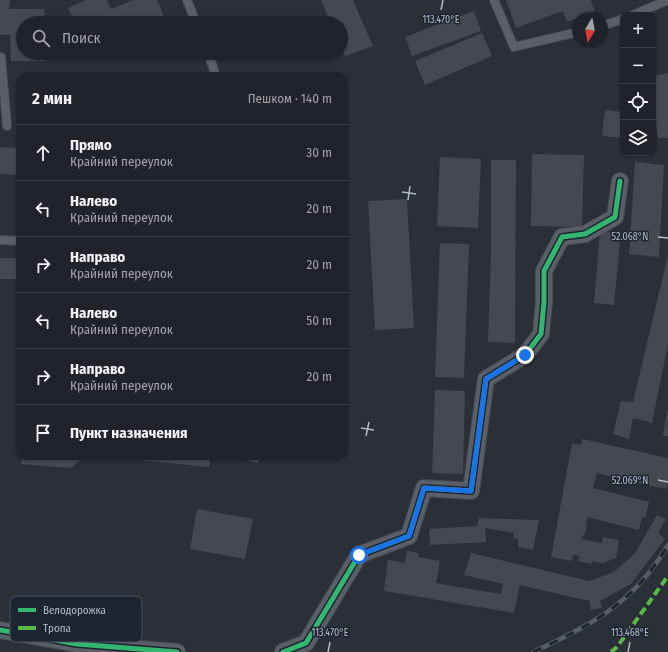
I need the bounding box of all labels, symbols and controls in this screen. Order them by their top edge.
north arrow [572,12,608,48]
map controls [620,12,656,156]
button: + [620,12,656,48]
text: 113.470°E [422,14,460,26]
search box [16,16,348,60]
icon: search [30,27,52,49]
text: Поиск [62,29,100,47]
button: − [620,48,656,84]
button: locate [620,84,656,120]
text: 2 мин [32,88,72,109]
text: Пешком · 140 m [248,91,332,106]
button: layers [620,120,656,156]
text: Прямо [70,136,112,154]
icon: ahead [32,142,54,164]
text: 30 m [306,145,332,160]
text: Крайний переулок [70,154,173,169]
text: Налево [70,192,117,210]
icon: left [32,198,54,220]
text: 20 m [306,201,332,216]
text: Крайний переулок [70,210,173,225]
text: 52.068°N [612,231,648,243]
text: Направо [70,248,125,266]
icon: right [32,254,54,276]
text: 20 m [306,257,332,272]
text: Крайний переулок [70,266,173,281]
text: Налево [70,304,117,322]
icon: left [32,310,54,332]
text: 50 m [306,313,332,328]
text: Крайний переулок [70,322,173,337]
route end [516,346,534,364]
text: Направо [70,360,125,378]
icon: right [32,366,54,388]
text: 20 m [306,369,332,384]
text: Крайний переулок [70,378,173,393]
icon: arrive [32,422,54,444]
text: Пункт назначения [70,424,188,442]
text: 52.069°N [612,475,648,487]
route start [350,546,368,564]
legend [10,596,142,642]
text: Велодорожка [43,604,106,617]
text: Тропа [43,622,71,635]
text: 113.470°E [311,627,349,639]
text: 113.468°E [611,627,649,639]

